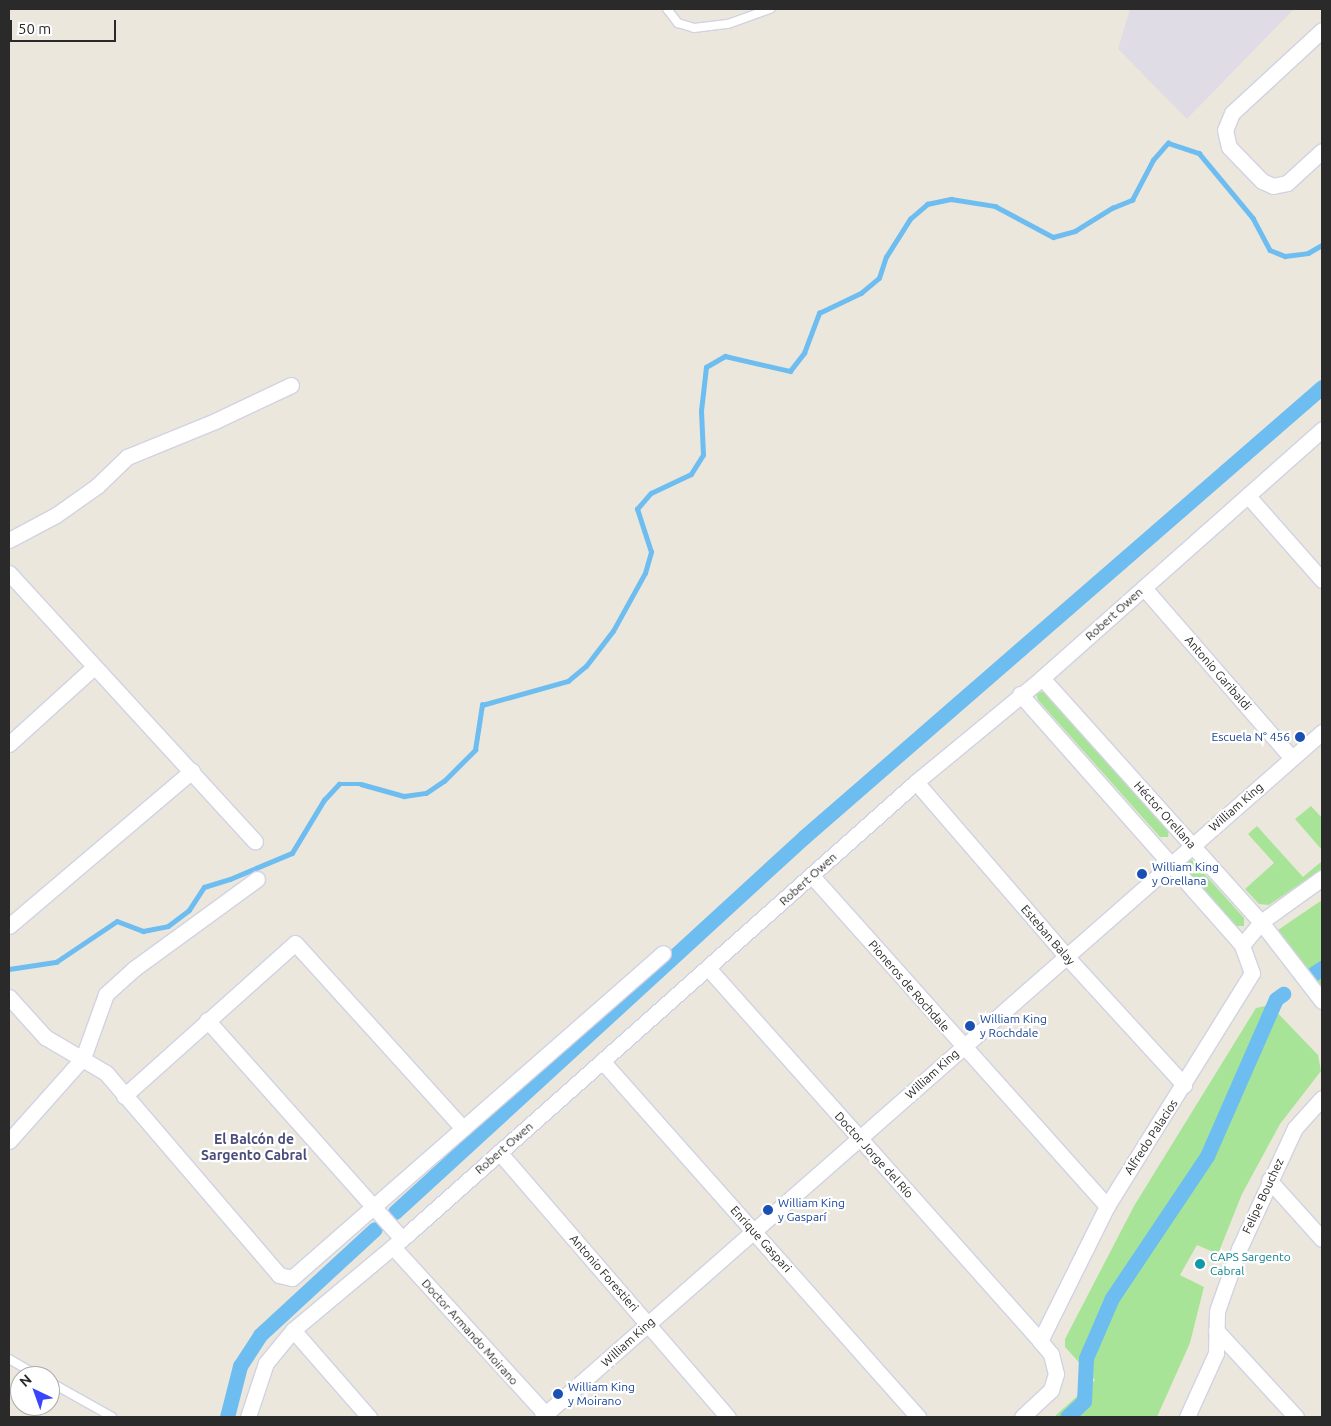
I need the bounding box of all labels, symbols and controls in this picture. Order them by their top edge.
scale bar [12,10,119,42]
text: 50 m [18,20,51,37]
street label: Robert Owen [1082,584,1146,644]
street label: Antonio Garibaldi [1182,633,1254,713]
place label: Escuela N° 456 [1211,730,1290,744]
marker: Escuela N° 456 [1294,731,1306,743]
street label: Héctor Orellana [1131,778,1199,852]
street label: William King [1206,780,1266,834]
street label: Robert Owen [776,849,840,909]
place label: William King y Orellana [1152,860,1219,888]
marker: William King y Orellana [1136,868,1148,880]
street label: Esteban Balay [1018,902,1078,968]
street label: Pioneros de Rochdale [865,937,953,1035]
place label: William King y Rochdale [980,1012,1047,1040]
marker: William King y Rochdale [964,1020,976,1032]
street label: William King [902,1046,962,1102]
street label: Alfredo Palacios [1121,1097,1181,1177]
street label: Doctor Jorge del Río [832,1109,916,1201]
street label: Robert Owen [472,1119,536,1177]
district label: El Balcón de Sargento Cabral [201,1131,307,1164]
street label: Felipe Bouchez [1239,1156,1287,1236]
place label: William King y Gasparí [778,1196,845,1224]
street label: Enrique Gaspari [727,1203,795,1275]
marker: William King y Gasparí [762,1204,774,1216]
street label: Antonio Forestieri [567,1232,641,1314]
place label: CAPS Sargento Cabral [1210,1250,1291,1278]
marker: CAPS Sargento Cabral [1194,1258,1206,1270]
street label: Doctor Armando Moirano [419,1276,521,1388]
street label: William King [598,1314,658,1370]
north arrow [10,1366,60,1416]
text: N [16,1371,35,1390]
place label: William King y Moirano [568,1380,635,1408]
marker: William King y Moirano [552,1388,564,1400]

